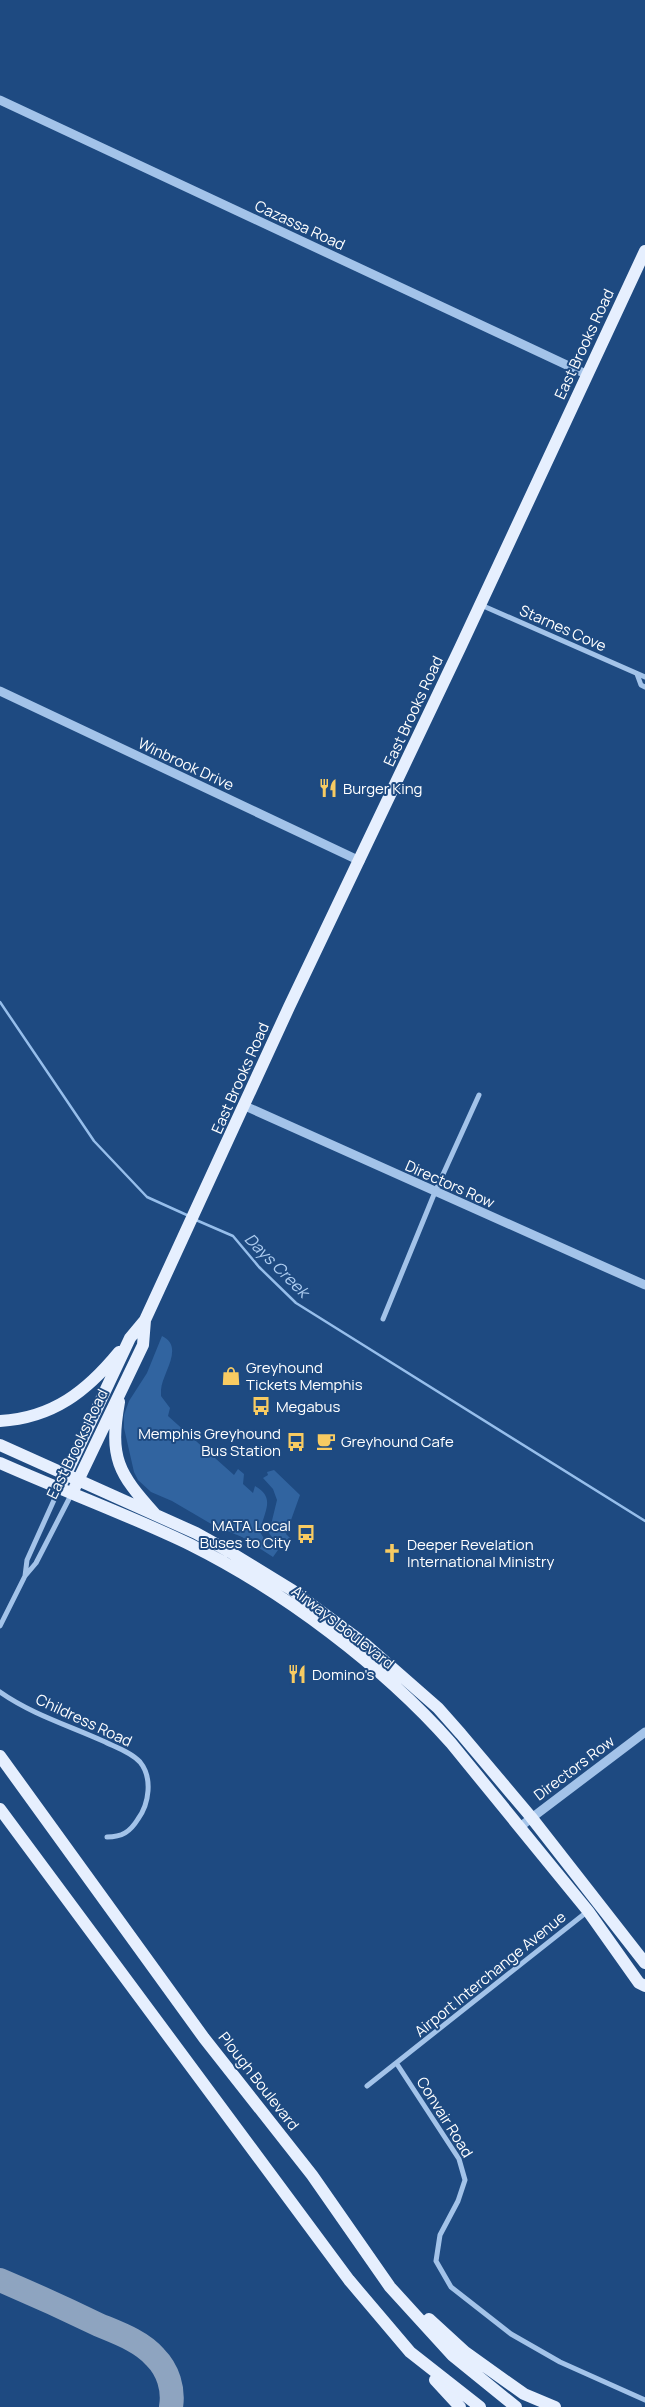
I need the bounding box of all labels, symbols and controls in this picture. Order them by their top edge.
street label: Cazassa Road [251,195,349,255]
street label: East Brooks Road [549,285,619,403]
street label: Starnes Cove [516,600,610,657]
street label: East Brooks Road [378,652,448,770]
street label: Winbrook Drive [135,733,238,795]
restaurant icon: Burger King [317,777,339,799]
place label: Burger King [343,778,422,799]
street label: East Brooks Road [206,1019,274,1137]
street label: Directors Row [402,1155,499,1213]
water label: Days Creek [240,1228,316,1304]
place label: Greyhound Tickets Memphis [246,1357,363,1395]
shop icon: Greyhound Tickets Memphis [220,1365,242,1387]
street label: East Brooks Road [41,1386,113,1502]
bus stop icon: Megabus [250,1395,272,1417]
place label: Megabus [276,1396,340,1417]
place label: Memphis Greyhound Bus Station [138,1423,281,1461]
cafe icon: Greyhound Cafe [315,1430,337,1452]
bus stop icon: Memphis Greyhound Bus Station [285,1431,307,1453]
place label: Greyhound Cafe [341,1431,454,1452]
place label: MATA Local Buses to City [200,1515,291,1553]
bus stop icon: MATA Local Buses to City [295,1523,317,1545]
place label: Deeper Revelation International Ministry [407,1534,554,1572]
church icon: Deeper Revelation International Ministry [381,1542,403,1564]
street label: Airways Boulevard [287,1580,399,1674]
restaurant icon: Domino's [286,1663,308,1685]
place label: Domino's [312,1664,374,1685]
street label: Childress Road [32,1689,136,1751]
street label: Directors Row [529,1730,619,1805]
street label: Airport Interchange Avenue [410,1906,570,2042]
street label: Plough Boulevard [214,2027,304,2135]
street label: Convair Road [412,2073,478,2161]

